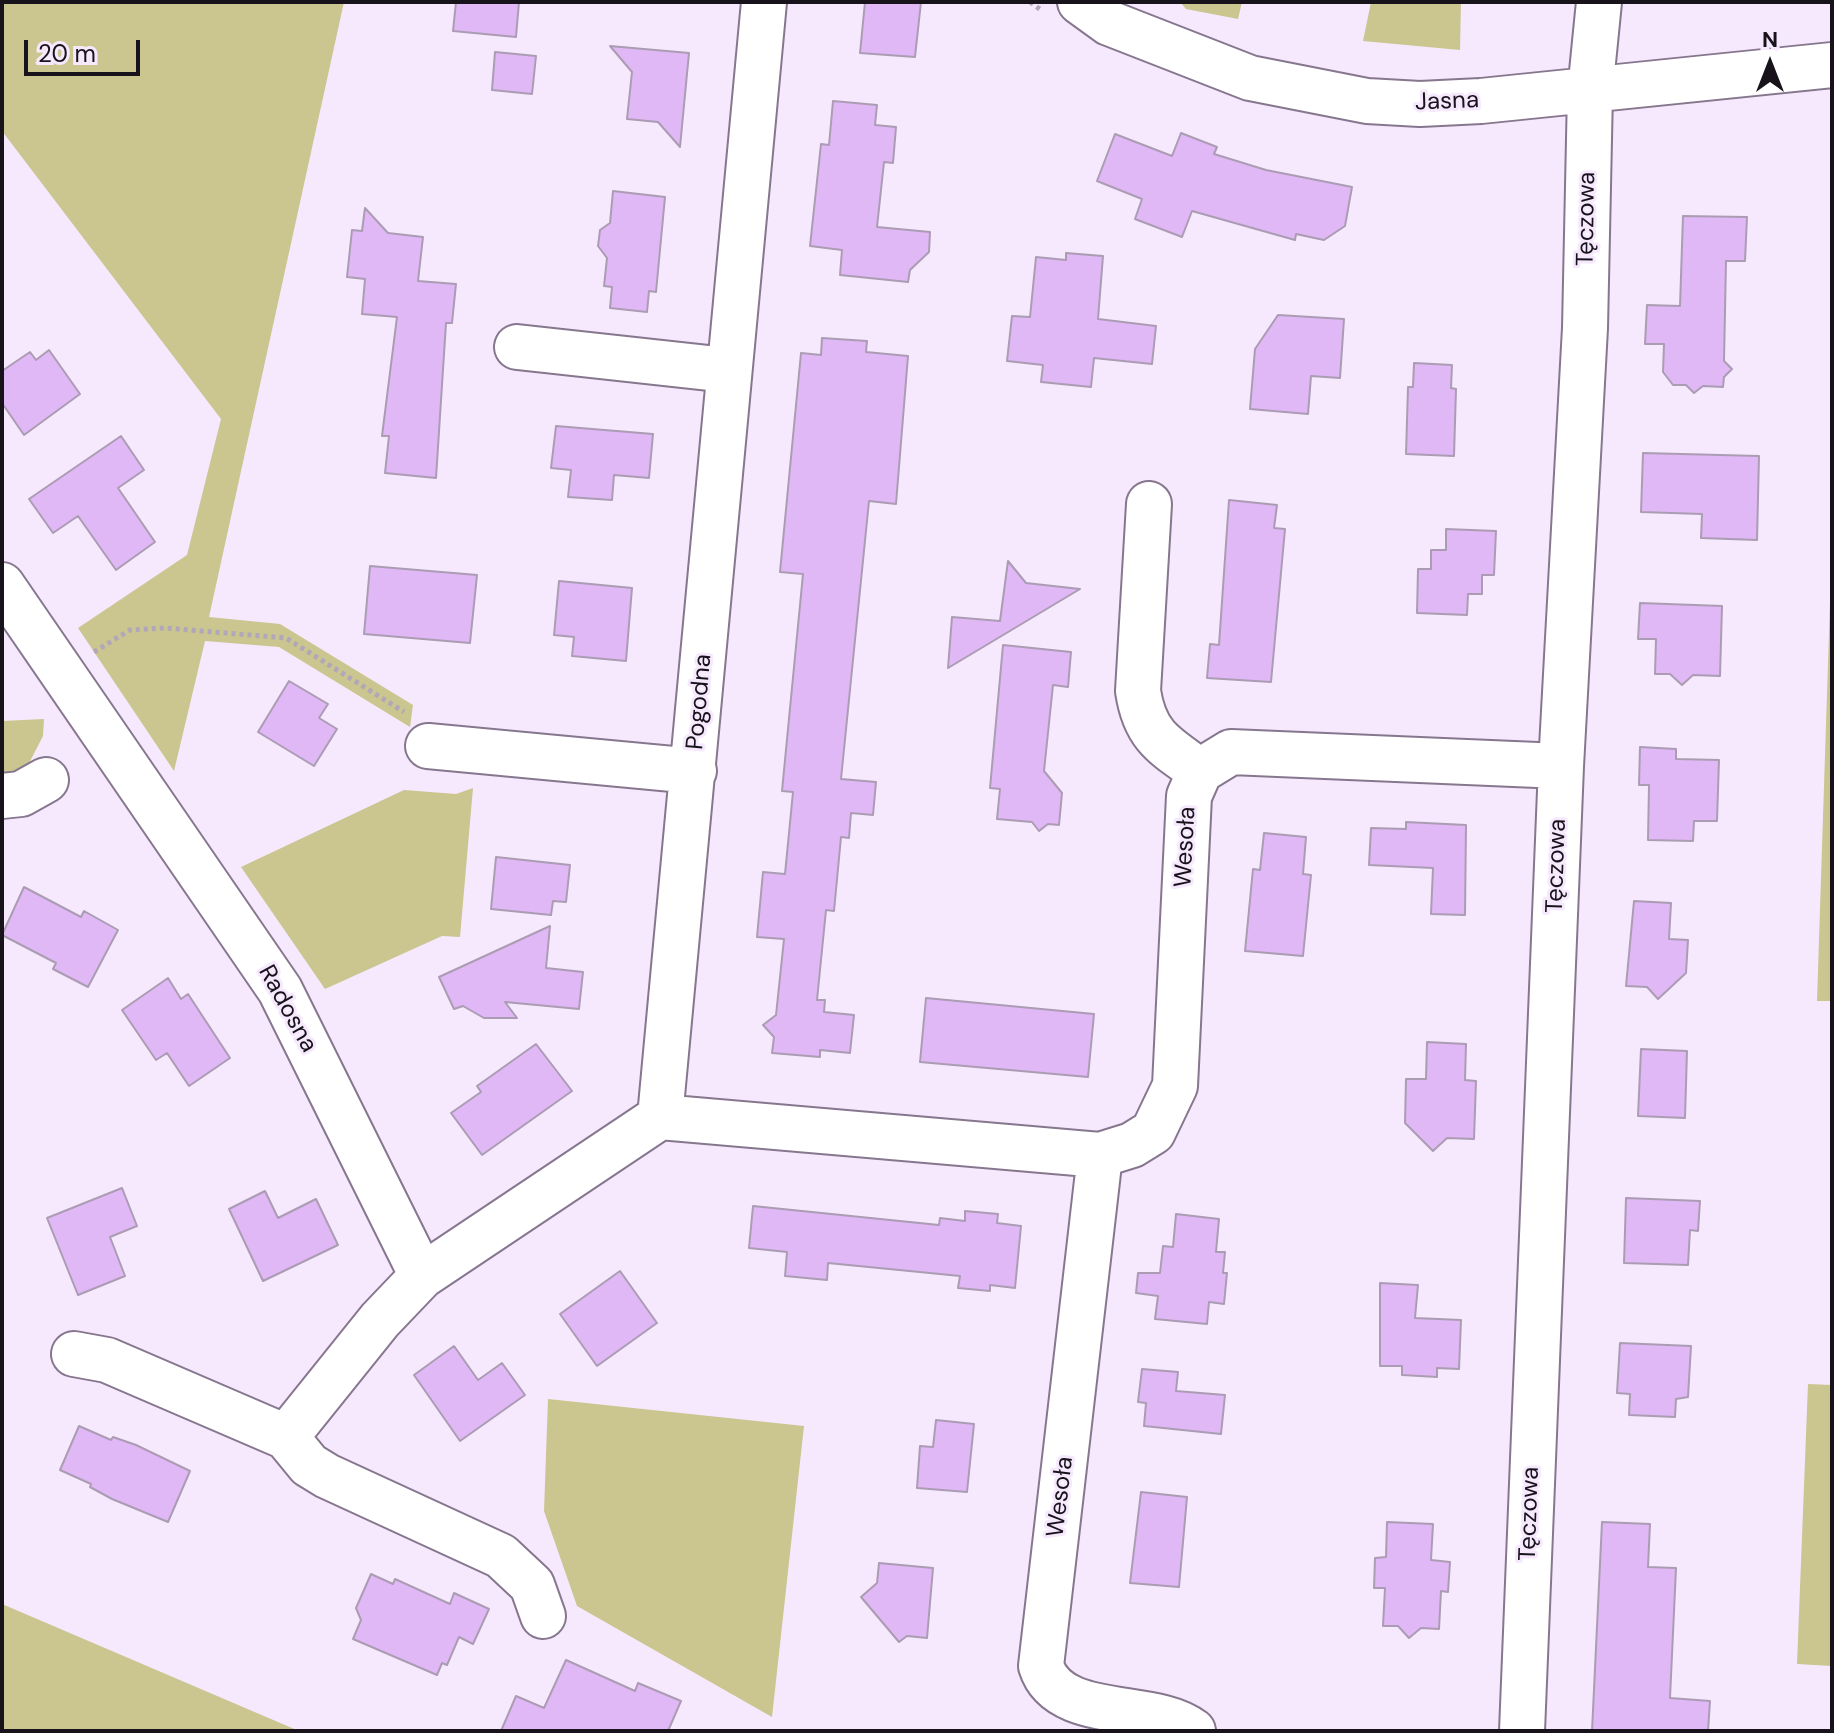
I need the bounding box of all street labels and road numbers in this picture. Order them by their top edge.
street label: Jasna [1415,86,1479,118]
street label: Tęczowa [1572,172,1602,266]
street label: Pogodna [681,653,719,751]
street label: Wesoła [1170,806,1202,888]
street label: Tęczowa [1541,818,1573,914]
street label: Radosna [251,960,323,1058]
street label: Wesoła [1042,1455,1080,1539]
street label: Tęczowa [1514,1466,1546,1562]

